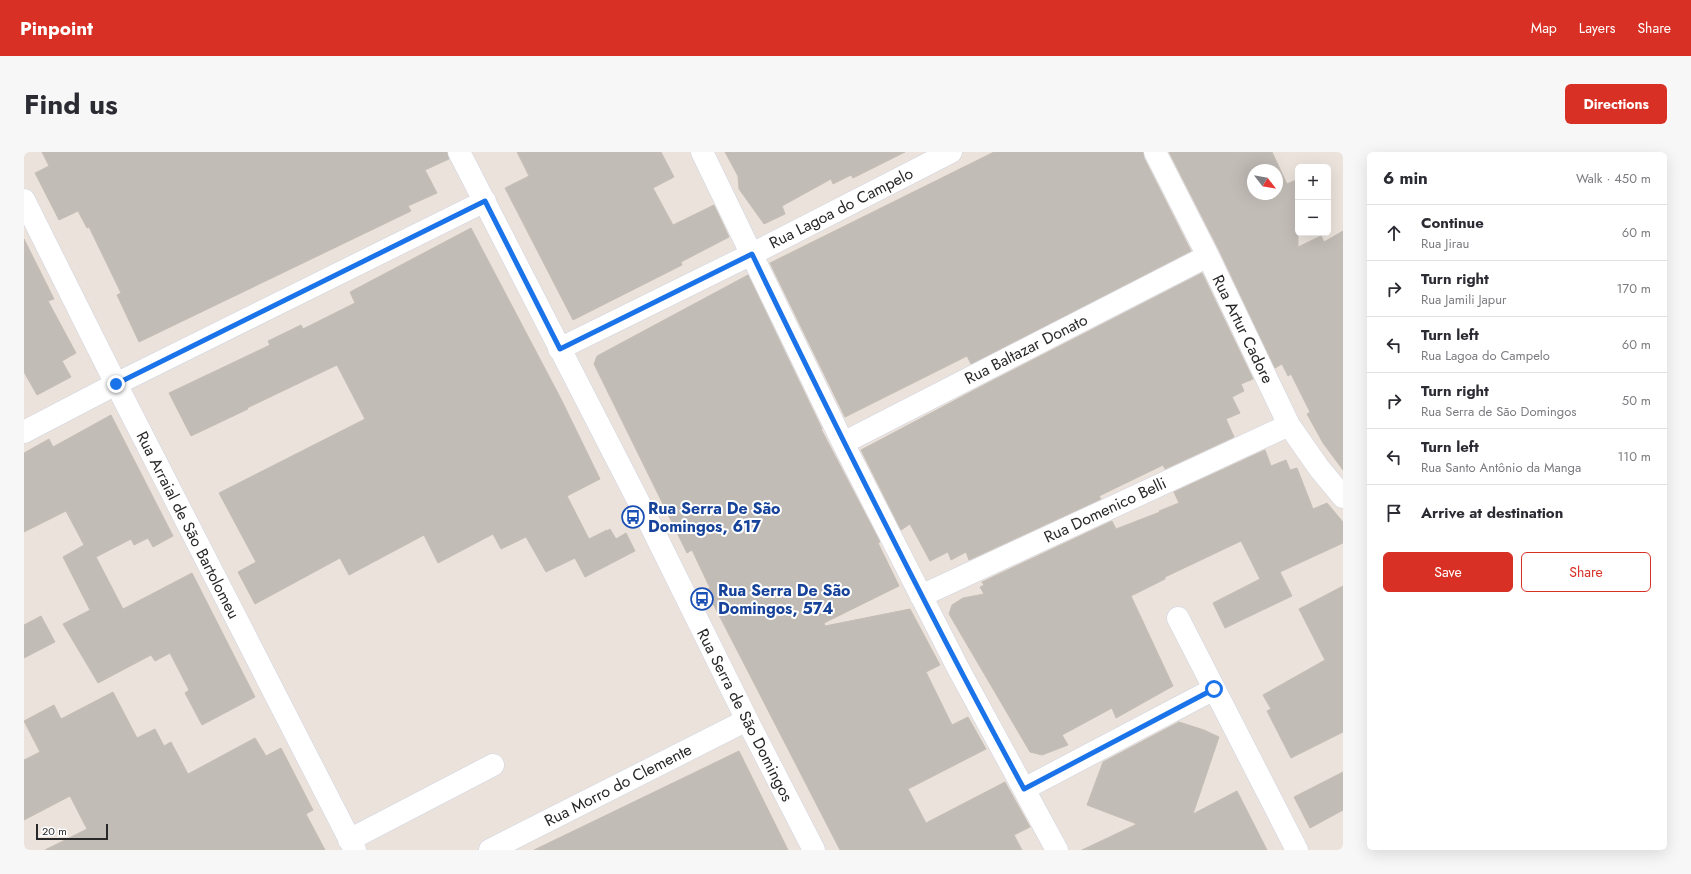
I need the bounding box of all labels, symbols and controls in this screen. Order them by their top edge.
text: Pinpoint [20,15,93,42]
text: Map [1531,18,1557,38]
text: Layers [1579,18,1615,38]
text: Share [1637,18,1671,38]
text: Find us [24,84,118,125]
button: Directions [1565,84,1667,124]
street label: Rua Lagoa do Campelo [765,162,917,254]
north arrow [1247,164,1283,200]
map controls [1295,164,1331,236]
button: + [1295,164,1331,200]
text: 6 min [1383,166,1428,190]
text: Walk · 450 m [1576,169,1651,188]
button: − [1295,200,1331,236]
text: Continue [1421,212,1484,234]
icon: ahead [1383,222,1405,244]
text: 60 m [1622,223,1651,242]
text: Rua Jirau [1421,234,1469,253]
text: Turn right [1421,268,1489,290]
street label: Rua Artur Cadore [1207,271,1279,387]
icon: right [1383,278,1405,300]
text: 170 m [1616,279,1651,298]
text: Rua Jamili Japur [1421,290,1507,309]
street label: Rua Baltazar Donato [960,308,1092,390]
text: Turn left [1421,324,1479,346]
icon: left [1383,334,1405,356]
text: 60 m [1622,335,1651,354]
text: Rua Lagoa do Campelo [1421,346,1550,365]
route end [107,375,125,393]
text: Turn right [1421,380,1489,402]
icon: right [1383,390,1405,412]
text: 50 m [1622,391,1651,410]
text: Rua Serra de São Domingos [1421,402,1577,421]
street label: Rua Arraial de São Bartolomeu [131,427,245,623]
text: Turn left [1421,436,1479,458]
icon: left [1383,446,1405,468]
text: 110 m [1617,447,1651,466]
text: Rua Santo Antônio da Manga [1421,458,1581,477]
street label: Rua Domenico Belli [1040,472,1170,548]
place label: Rua Serra De São Domingos, 617 [648,497,781,538]
icon: arrive [1383,502,1405,524]
text: Arrive at destination [1421,502,1563,524]
bus stop icon: Rua Serra De São Domingos, 617 [620,504,646,530]
button: Save [1383,552,1513,592]
button: Share [1521,552,1651,592]
place label: Rua Serra De São Domingos, 574 [718,579,851,620]
bus stop icon: Rua Serra De São Domingos, 574 [689,586,715,612]
street label: Rua Serra de São Domingos [691,624,799,806]
route start [1205,680,1223,698]
street label: Rua Morro do Clemente [540,738,696,832]
scale bar [36,822,108,841]
text: 20 m [42,823,67,839]

